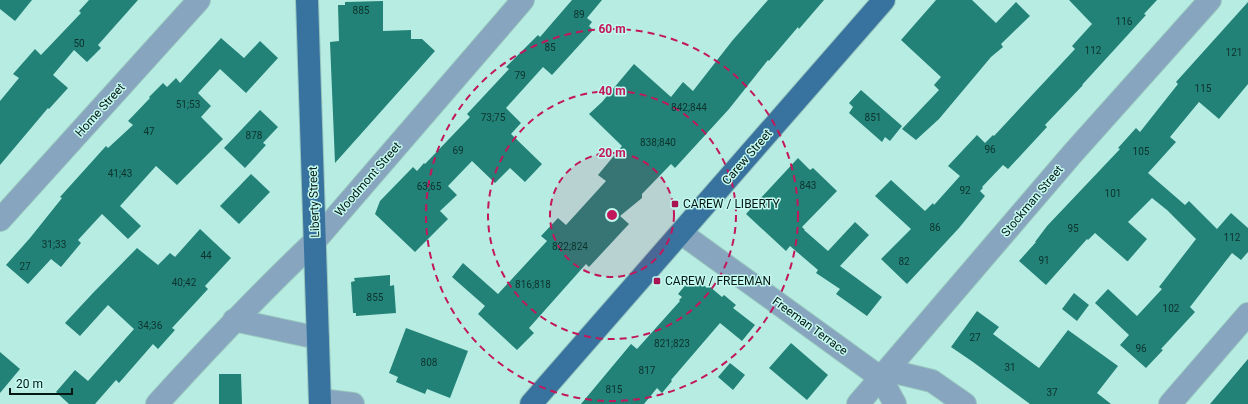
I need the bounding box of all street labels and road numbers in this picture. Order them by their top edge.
street label: Home Street [72,80,128,140]
street label: Carew Street [719,127,775,187]
street label: Woodmont Street [332,139,404,219]
street label: Stockman Street [998,163,1066,239]
street label: Liberty Street [306,166,322,238]
street label: Freeman Terrace [770,294,850,358]

